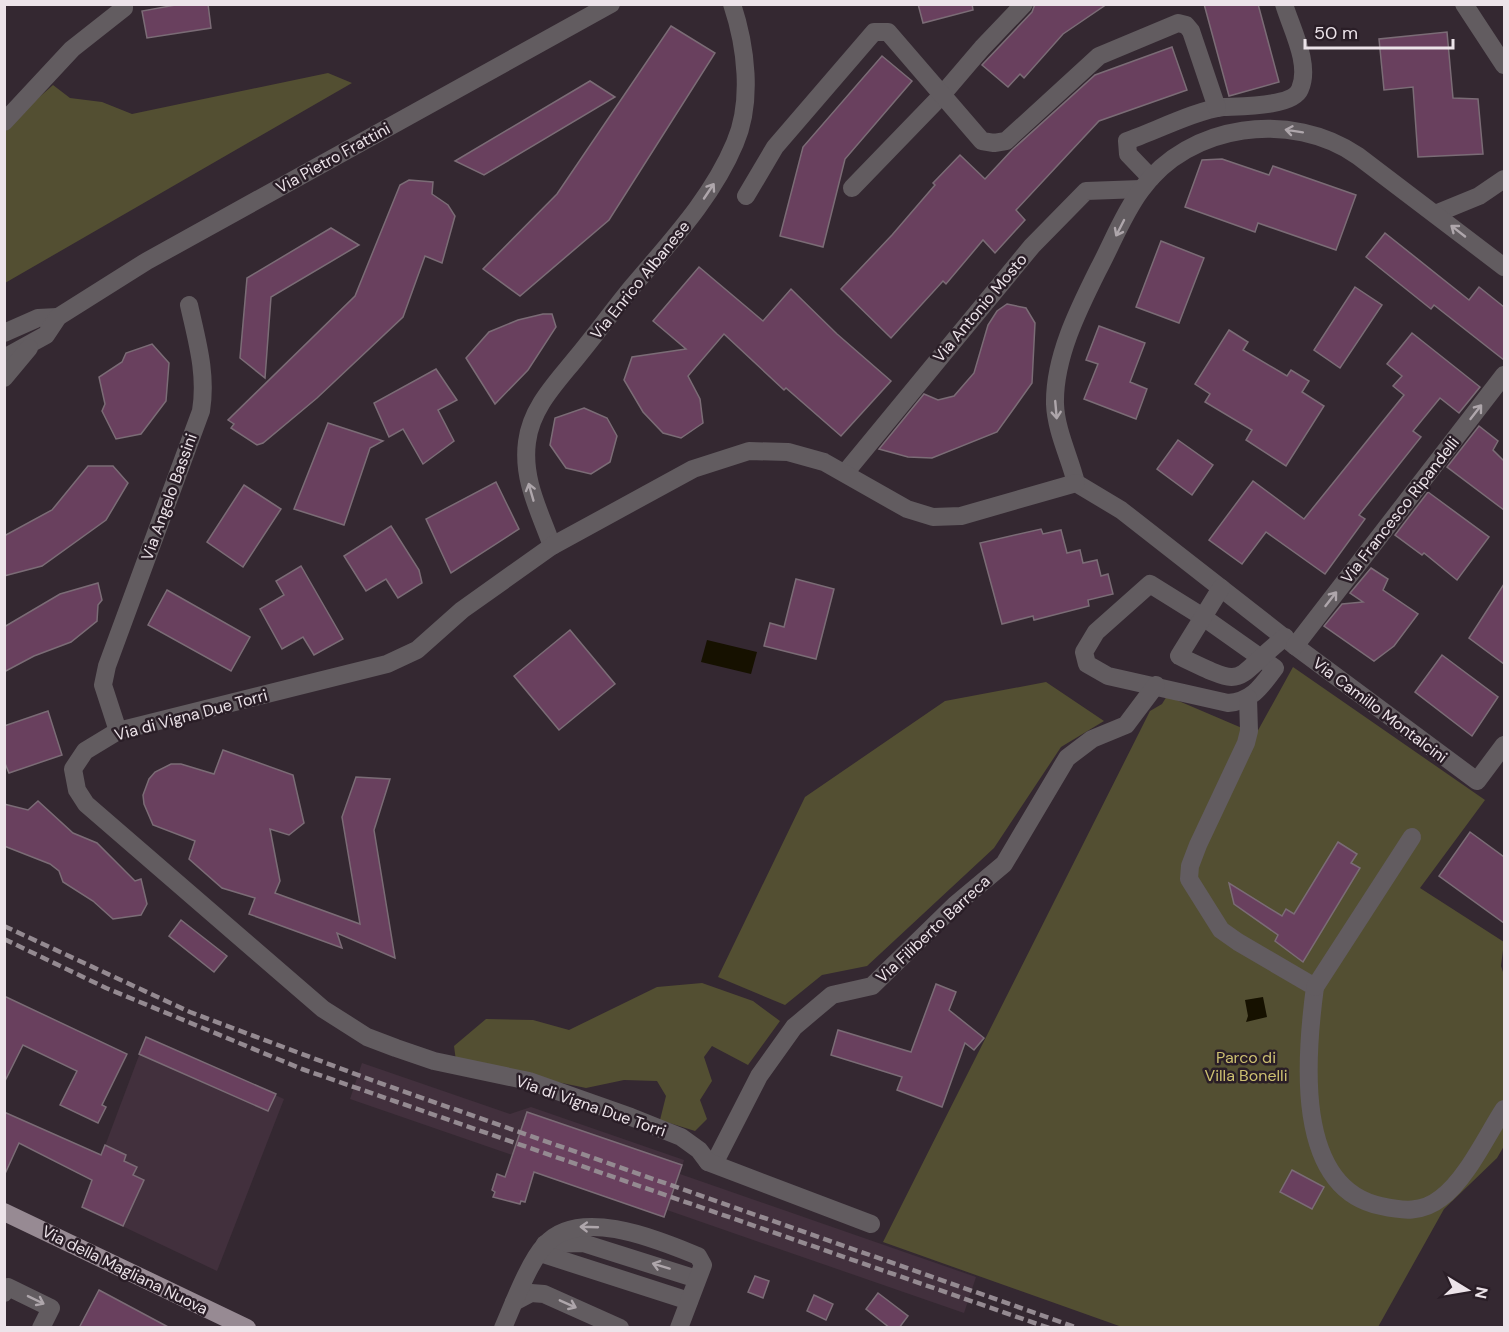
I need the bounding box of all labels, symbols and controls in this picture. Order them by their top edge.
scale bar [1305,12,1454,50]
text: 50 m [1314,21,1358,45]
street label: Via Pietro Frattini [272,118,394,198]
one-way arrow [1284,125,1304,136]
one-way arrow [703,183,715,200]
street label: Via Enrico Albanese [586,216,694,344]
one-way arrow [1114,219,1125,237]
one-way arrow [1450,225,1466,238]
street label: Via Antonio Mosto [928,249,1032,367]
one-way arrow [1051,400,1062,420]
one-way arrow [1469,404,1482,420]
street label: Via Angelo Bassini [136,431,202,563]
street label: Via Francesco Ripandelli [1336,432,1464,588]
one-way arrow [525,483,537,502]
one-way arrow [1325,592,1337,608]
street label: Via Camillo Montalcini [1308,652,1452,768]
street label: Via di Vigna Due Torri [112,684,270,746]
street label: Via Filiberto Barreca [871,871,995,987]
park label: Parco di Villa Bonelli [1204,1047,1288,1086]
street label: Via di Vigna Due Torri [513,1070,669,1142]
street label: Via della Magliana Nuova [39,1221,211,1319]
one-way arrow [580,1221,600,1232]
one-way arrow [652,1260,671,1271]
north arrow [1437,1260,1497,1320]
text: N [1470,1285,1493,1300]
one-way arrow [27,1295,45,1307]
one-way arrow [558,1298,576,1310]

